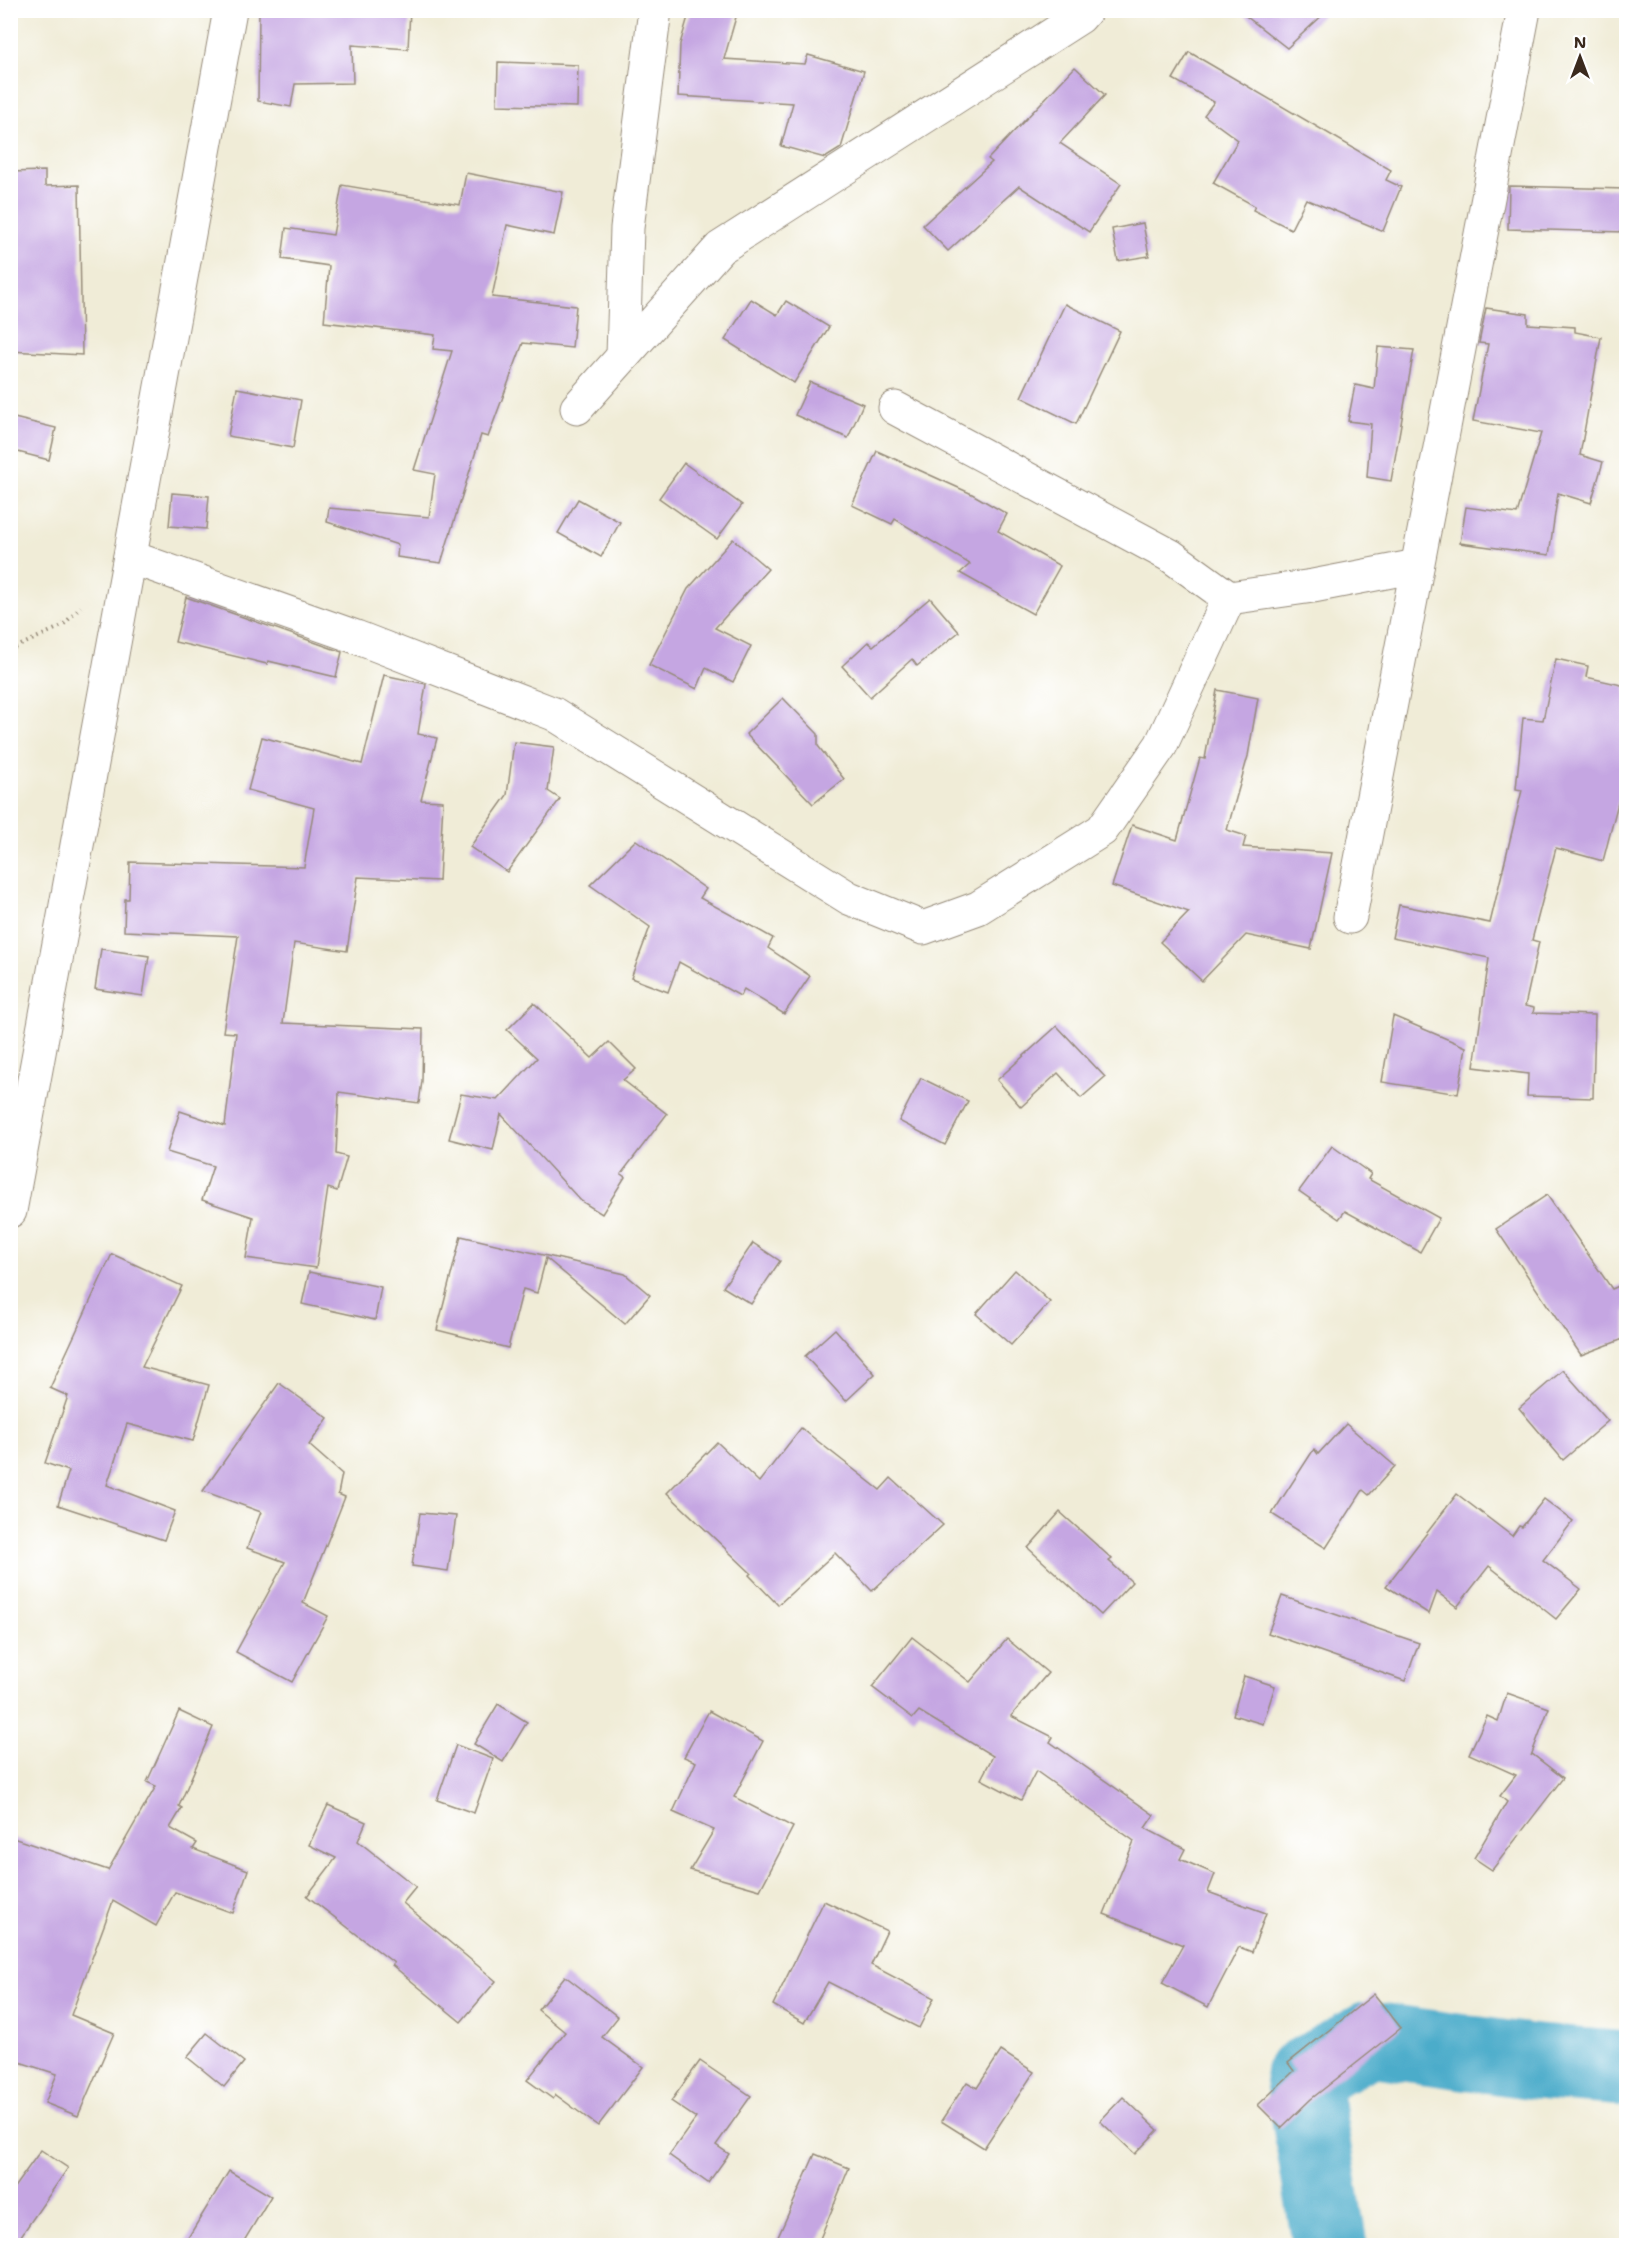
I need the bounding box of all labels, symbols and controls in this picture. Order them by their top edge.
north arrow [1550,27,1610,87]
text: N [1574,32,1586,53]

